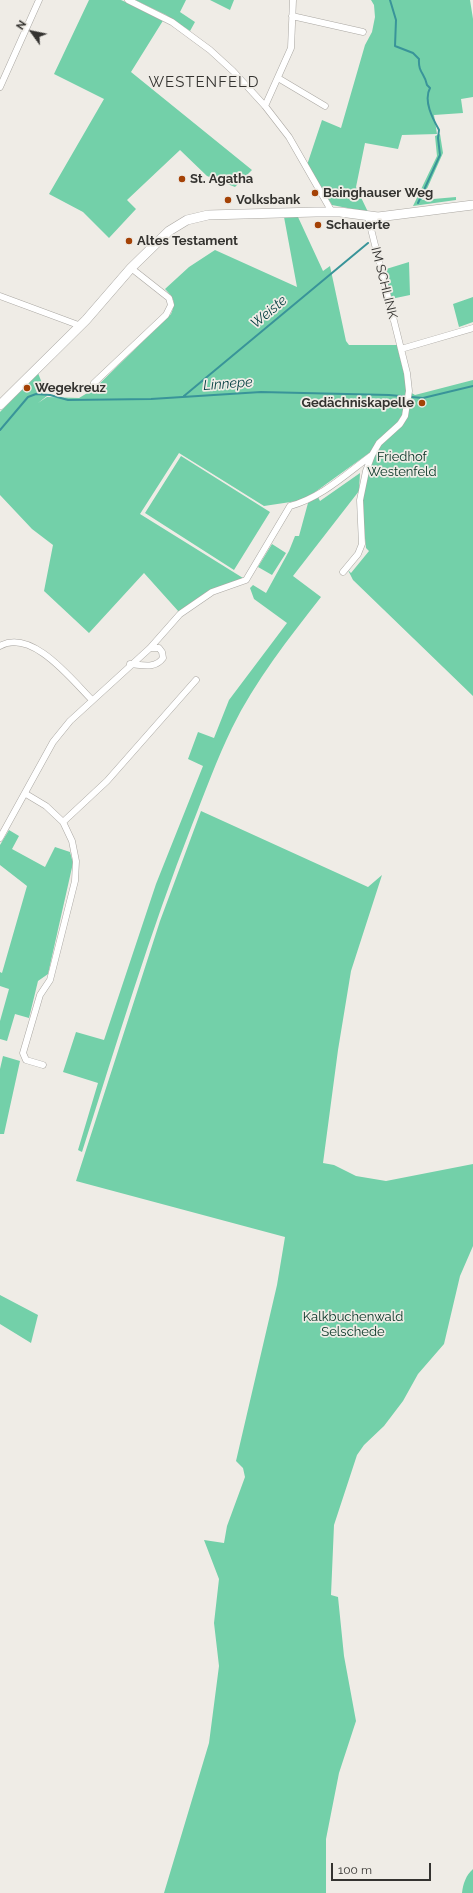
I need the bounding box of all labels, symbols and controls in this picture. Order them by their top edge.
north arrow [12,12,52,52]
text: N [14,18,29,32]
district label: WESTENFELD [148,73,260,91]
place label: St. Agatha [190,171,253,187]
marker: St. Agatha [177,174,187,184]
place label: Bainghauser Weg [323,185,433,201]
marker: Bainghauser Weg [310,188,320,198]
place label: Volksbank [236,192,300,208]
marker: Volksbank [223,195,233,205]
place label: Schauerte [326,217,390,233]
marker: Schauerte [313,220,323,230]
place label: Altes Testament [137,233,238,249]
marker: Altes Testament [124,236,134,246]
street label: IM SCHLINK [368,245,400,321]
water label: Weiste [248,292,290,332]
water label: Linnepe [203,374,253,394]
place label: Wegekreuz [35,380,106,396]
marker: Wegekreuz [22,383,32,393]
place label: Gedächniskapelle [301,395,414,411]
marker: Gedächniskapelle [417,398,427,408]
park label: Friedhof Westenfeld [367,449,437,480]
park label: Kalkbuchenwald Selschede [303,1309,403,1340]
scale bar [333,1855,433,1881]
text: 100 m [338,1863,372,1877]

